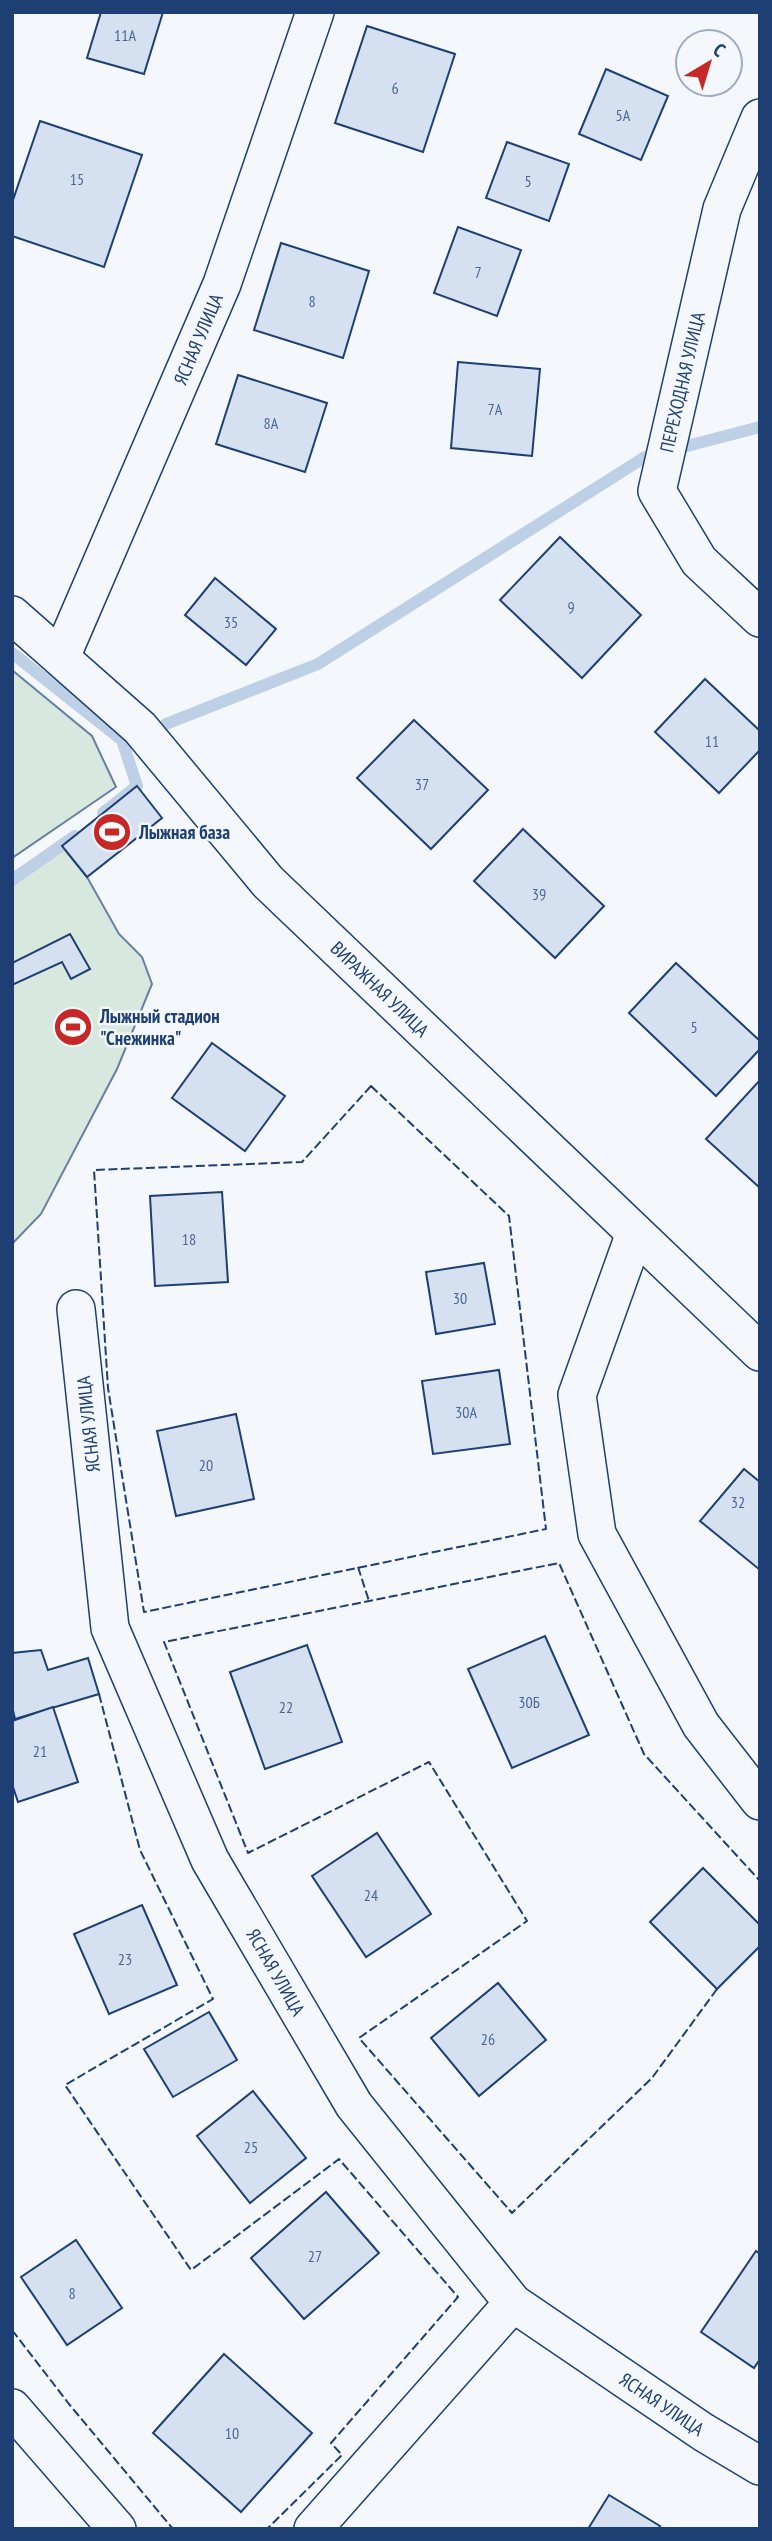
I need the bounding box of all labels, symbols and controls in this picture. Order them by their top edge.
house number: 11А [114,25,136,45]
north arrow [674,28,744,98]
text: С [709,37,731,62]
house number: 6 [391,78,399,98]
house number: 5А [616,105,631,125]
house number: 15 [70,169,84,189]
house number: 5 [524,171,532,191]
house number: 7 [474,262,482,282]
street label: ЯСНАЯ УЛИЦА [168,290,228,388]
house number: 8 [308,291,316,311]
street label: ПЕРЕХОДНАЯ УЛИЦА [654,309,710,455]
house number: 7А [488,399,503,419]
house number: 8А [264,413,279,433]
house number: 9 [567,597,575,617]
house number: 35 [224,612,238,632]
house number: 11 [705,731,719,751]
house number: 37 [415,774,429,794]
sports icon: Лыжная база [91,811,133,853]
place label: Лыжная база [138,820,230,844]
house number: 39 [532,884,546,904]
street label: ВИРАЖНАЯ УЛИЦА [326,936,434,1042]
place label: Лыжный стадион "Снежинка" [99,1004,220,1050]
sports icon: Лыжный стадион "Снежинка" [52,1006,94,1048]
house number: 5 [690,1017,698,1037]
house number: 18 [182,1229,196,1249]
house number: 30 [453,1288,467,1308]
street label: ЯСНАЯ УЛИЦА [71,1375,105,1473]
house number: 30А [455,1402,477,1422]
house number: 20 [199,1455,213,1475]
house number: 32 [731,1492,745,1512]
house number: 30Б [518,1692,540,1712]
house number: 22 [279,1697,293,1717]
house number: 21 [33,1741,47,1761]
house number: 24 [364,1885,378,1905]
street label: ЯСНАЯ УЛИЦА [241,1924,311,2020]
house number: 23 [118,1949,132,1969]
house number: 26 [481,2029,495,2049]
house number: 25 [244,2137,258,2157]
house number: 27 [308,2246,322,2266]
house number: 8 [68,2283,76,2303]
street label: ЯСНАЯ УЛИЦА [615,2367,709,2441]
house number: 10 [225,2423,239,2443]

